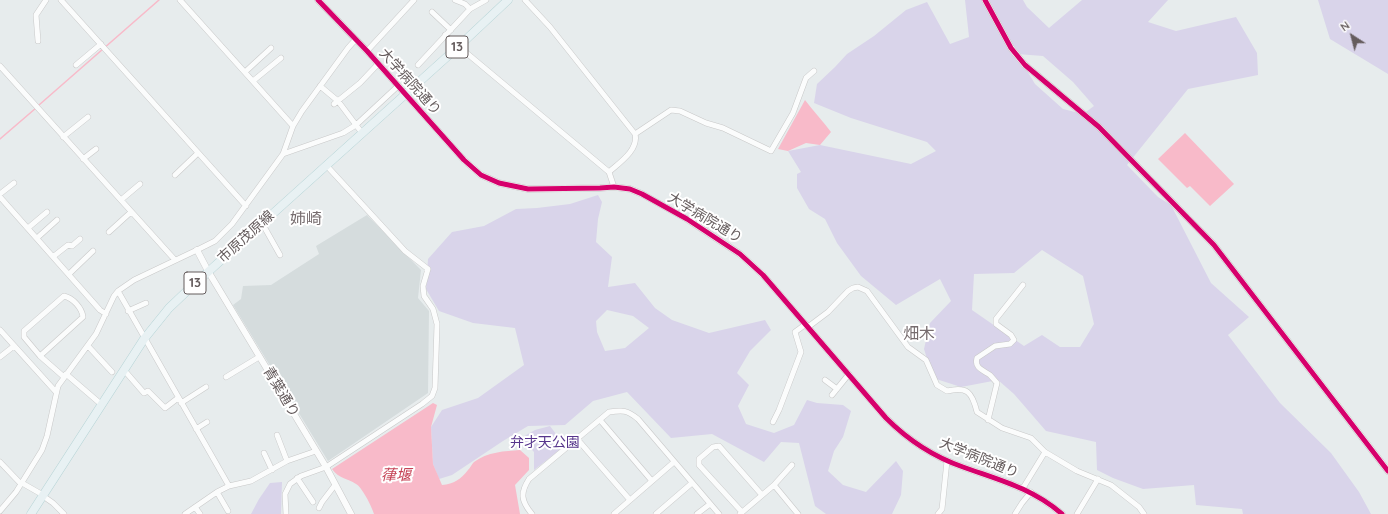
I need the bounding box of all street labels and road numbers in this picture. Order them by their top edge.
road number: 13 [446,36,468,58]
street label: 大学病院通り [376,45,444,119]
street label: 大学病院通り [665,189,745,247]
street label: 市原茂原線 [214,207,278,267]
road number: 13 [184,272,206,294]
street label: 青葉通り [259,364,303,420]
street label: 大学病院通り [937,434,1021,482]

